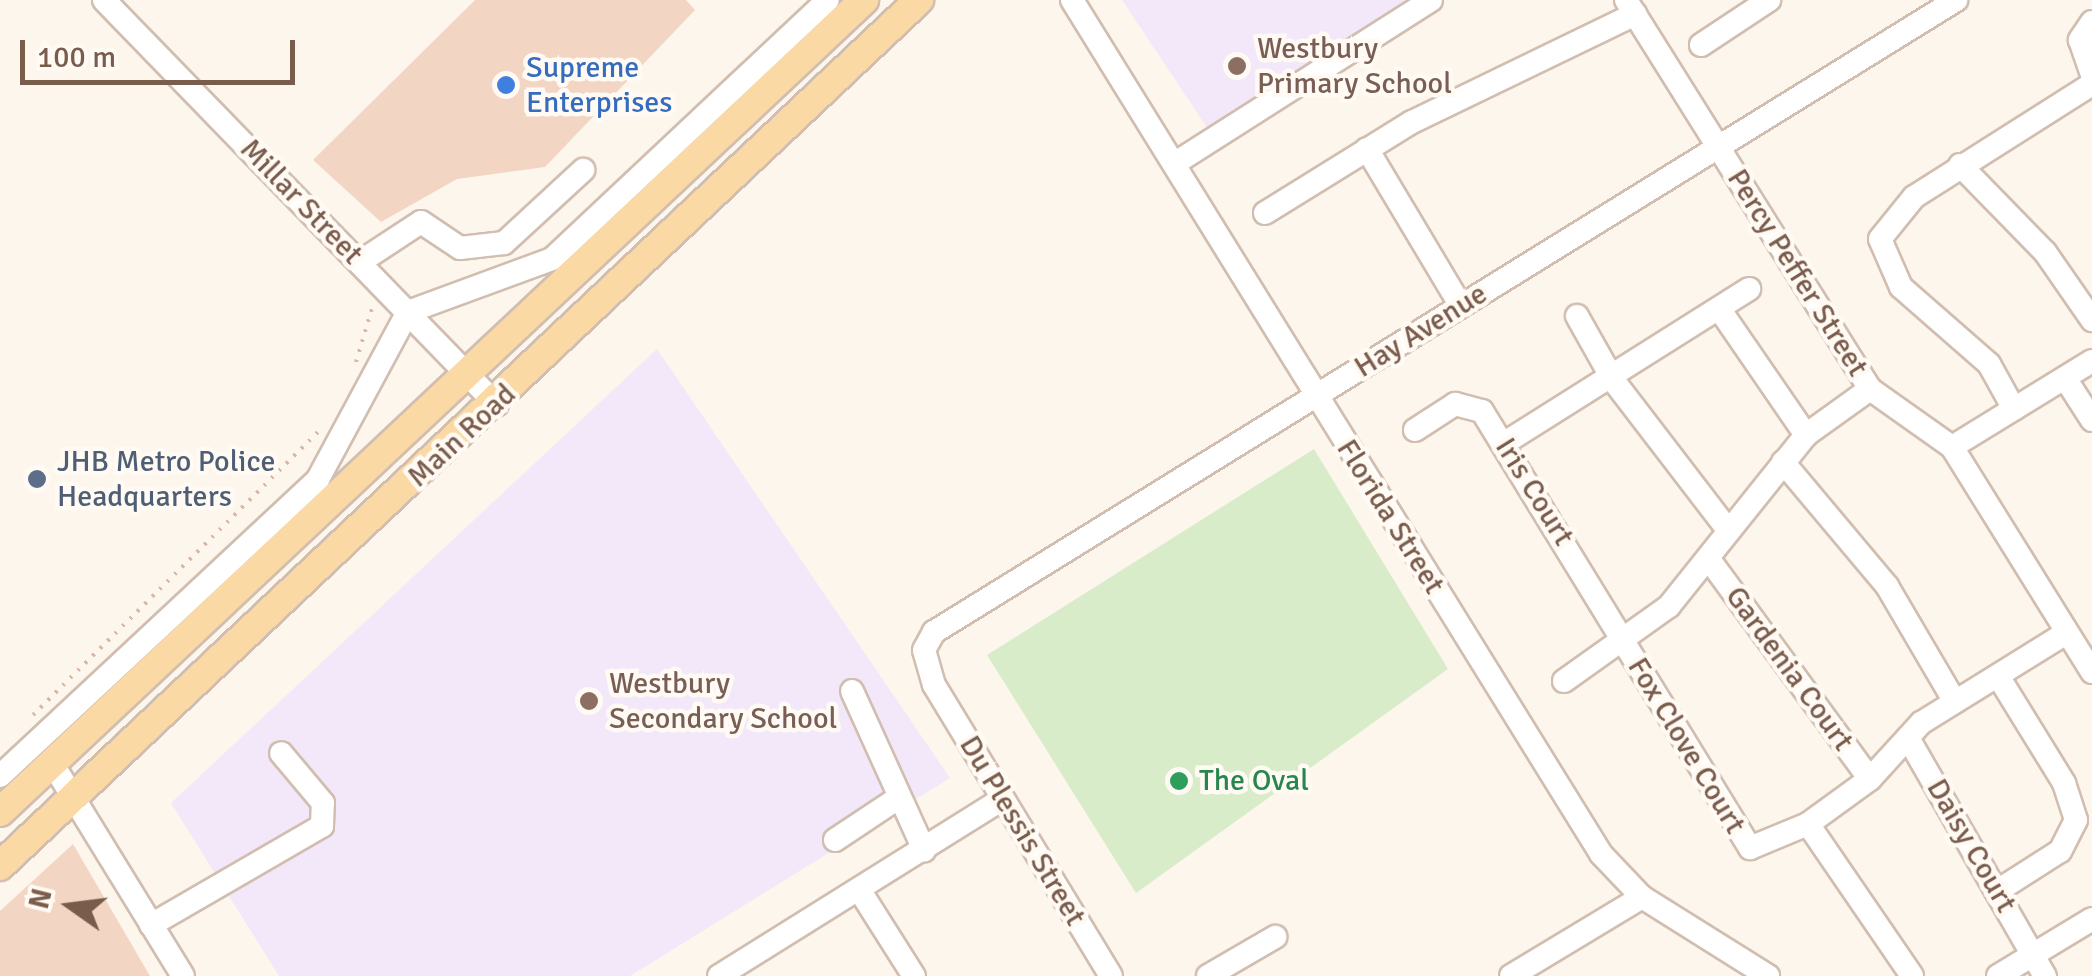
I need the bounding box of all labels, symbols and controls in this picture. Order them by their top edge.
scale bar [25,20,300,82]
place label: Westbury Primary School [1257,31,1452,102]
text: 100 m [37,39,116,76]
place label: Supreme Enterprises [526,50,672,120]
marker: Westbury Primary School [1226,55,1248,77]
marker: Supreme Enterprises [495,74,517,96]
street label: Millar Street [232,132,370,272]
street label: Percy Peffer Street [1719,163,1875,383]
street label: Hay Avenue [1348,276,1494,386]
street label: Main Road [400,377,524,495]
street label: Iris Court [1487,431,1581,553]
street label: Florida Street [1328,433,1452,601]
place label: JHB Metro Police Headquarters [57,444,275,514]
marker: JHB Metro Police Headquarters [26,468,48,490]
street label: Gardenia Court [1717,580,1861,758]
street label: Fox Clove Court [1619,651,1753,841]
place label: Westbury Secondary School [609,666,837,736]
marker: Westbury Secondary School [578,690,600,712]
street label: Du Plessis Street [951,729,1093,933]
place label: The Oval [1199,763,1309,799]
marker: The Oval [1168,770,1190,792]
street label: Daisy Court [1918,773,2024,919]
north arrow [20,856,120,956]
text: N [22,885,60,912]

